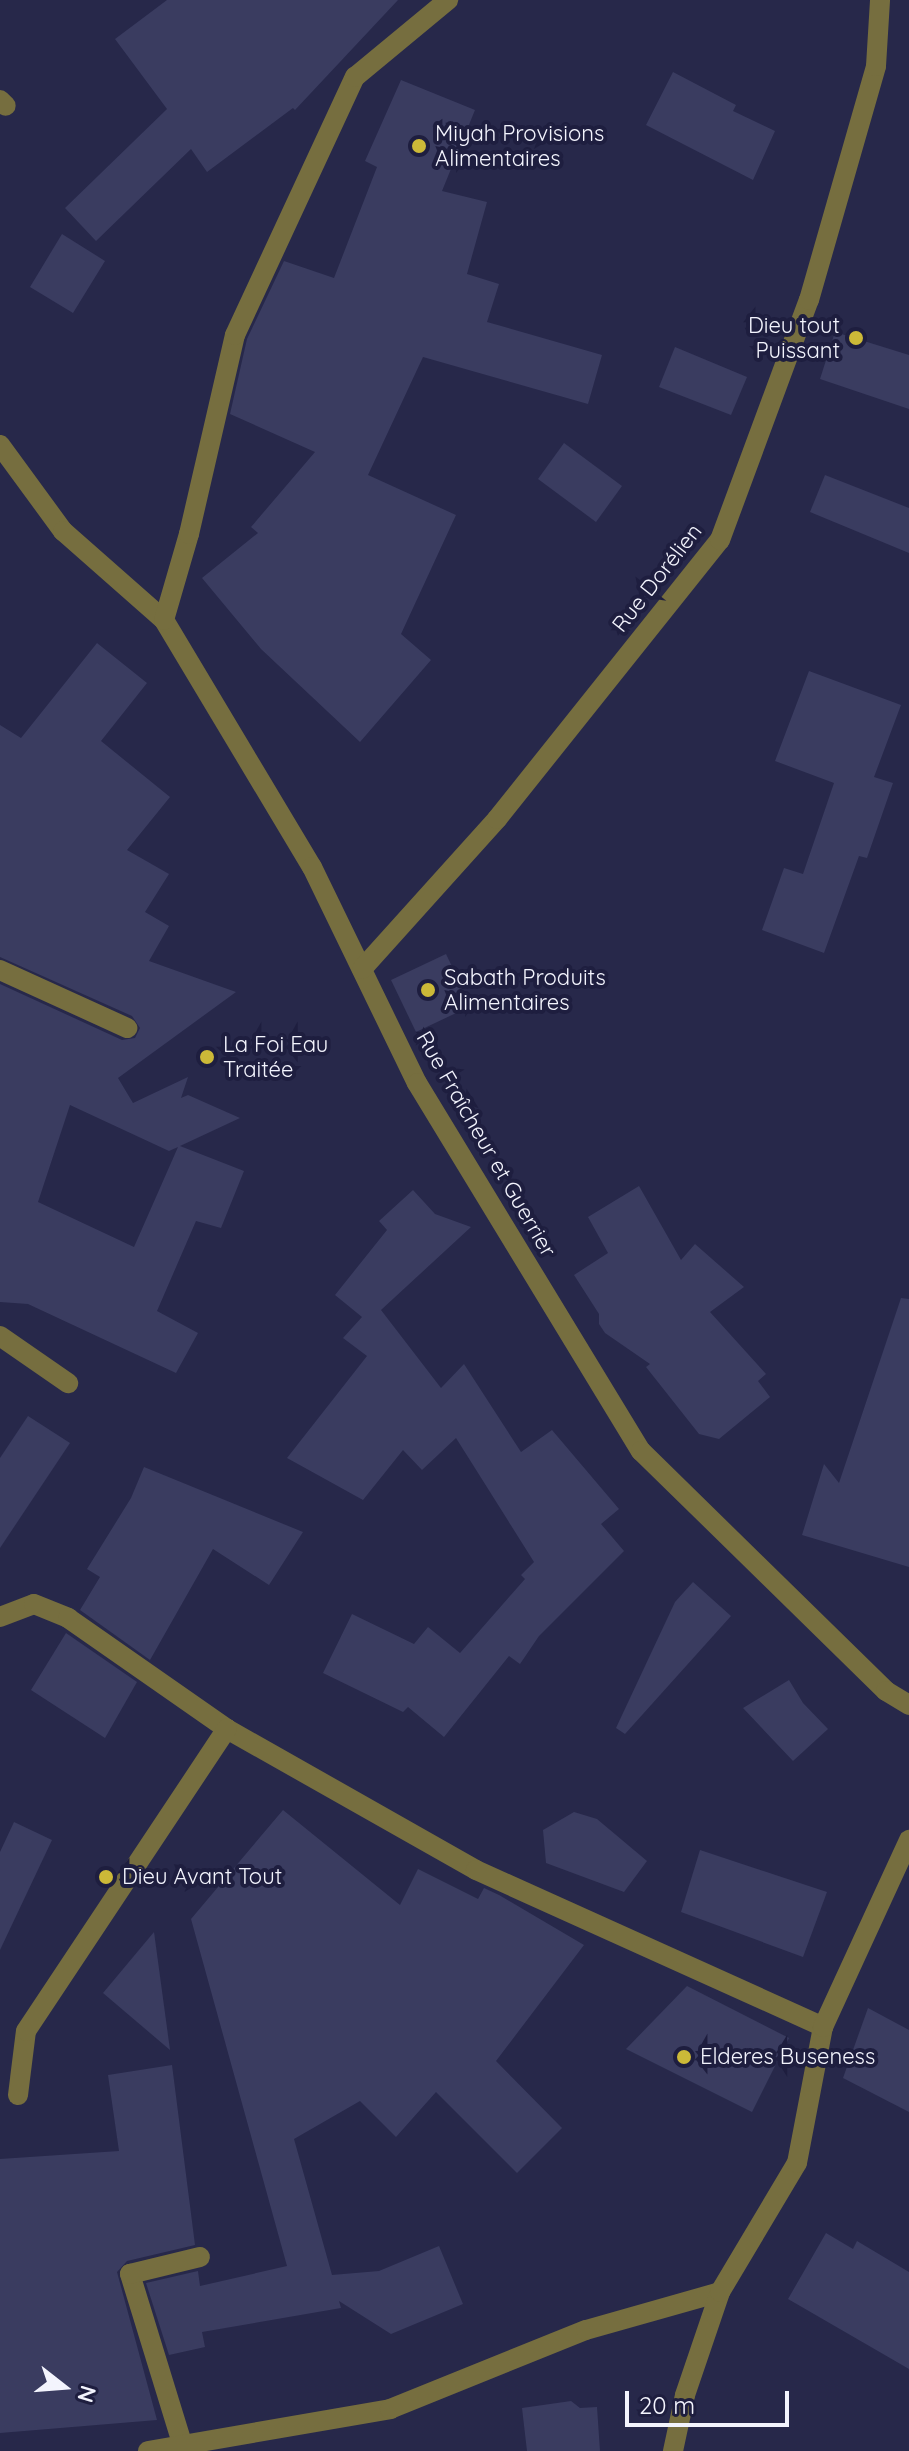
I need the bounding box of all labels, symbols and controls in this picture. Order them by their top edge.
place label: Miyah Provisions Alimentaires [435,120,604,172]
marker: Miyah Provisions Alimentaires [410,137,428,155]
place label: Dieu tout Puissant [748,312,840,364]
marker: Dieu tout Puissant [847,329,865,347]
street label: Rue Dorélien [607,519,707,637]
place label: Sabath Produits Alimentaires [444,964,606,1016]
marker: Sabath Produits Alimentaires [419,981,437,999]
street label: Rue Fraîcheur et Guerrier [411,1027,561,1261]
place label: La Foi Eau Traitée [223,1031,328,1082]
marker: La Foi Eau Traitée [198,1048,216,1066]
place label: Dieu Avant Tout [122,1864,282,1890]
marker: Dieu Avant Tout [97,1868,115,1886]
place label: Elderes Buseness [700,2044,875,2070]
marker: Elderes Buseness [675,2048,693,2066]
north arrow [24,2347,104,2427]
scale bar [629,2375,793,2425]
text: N [71,2382,103,2406]
text: 20 m [639,2390,695,2420]

